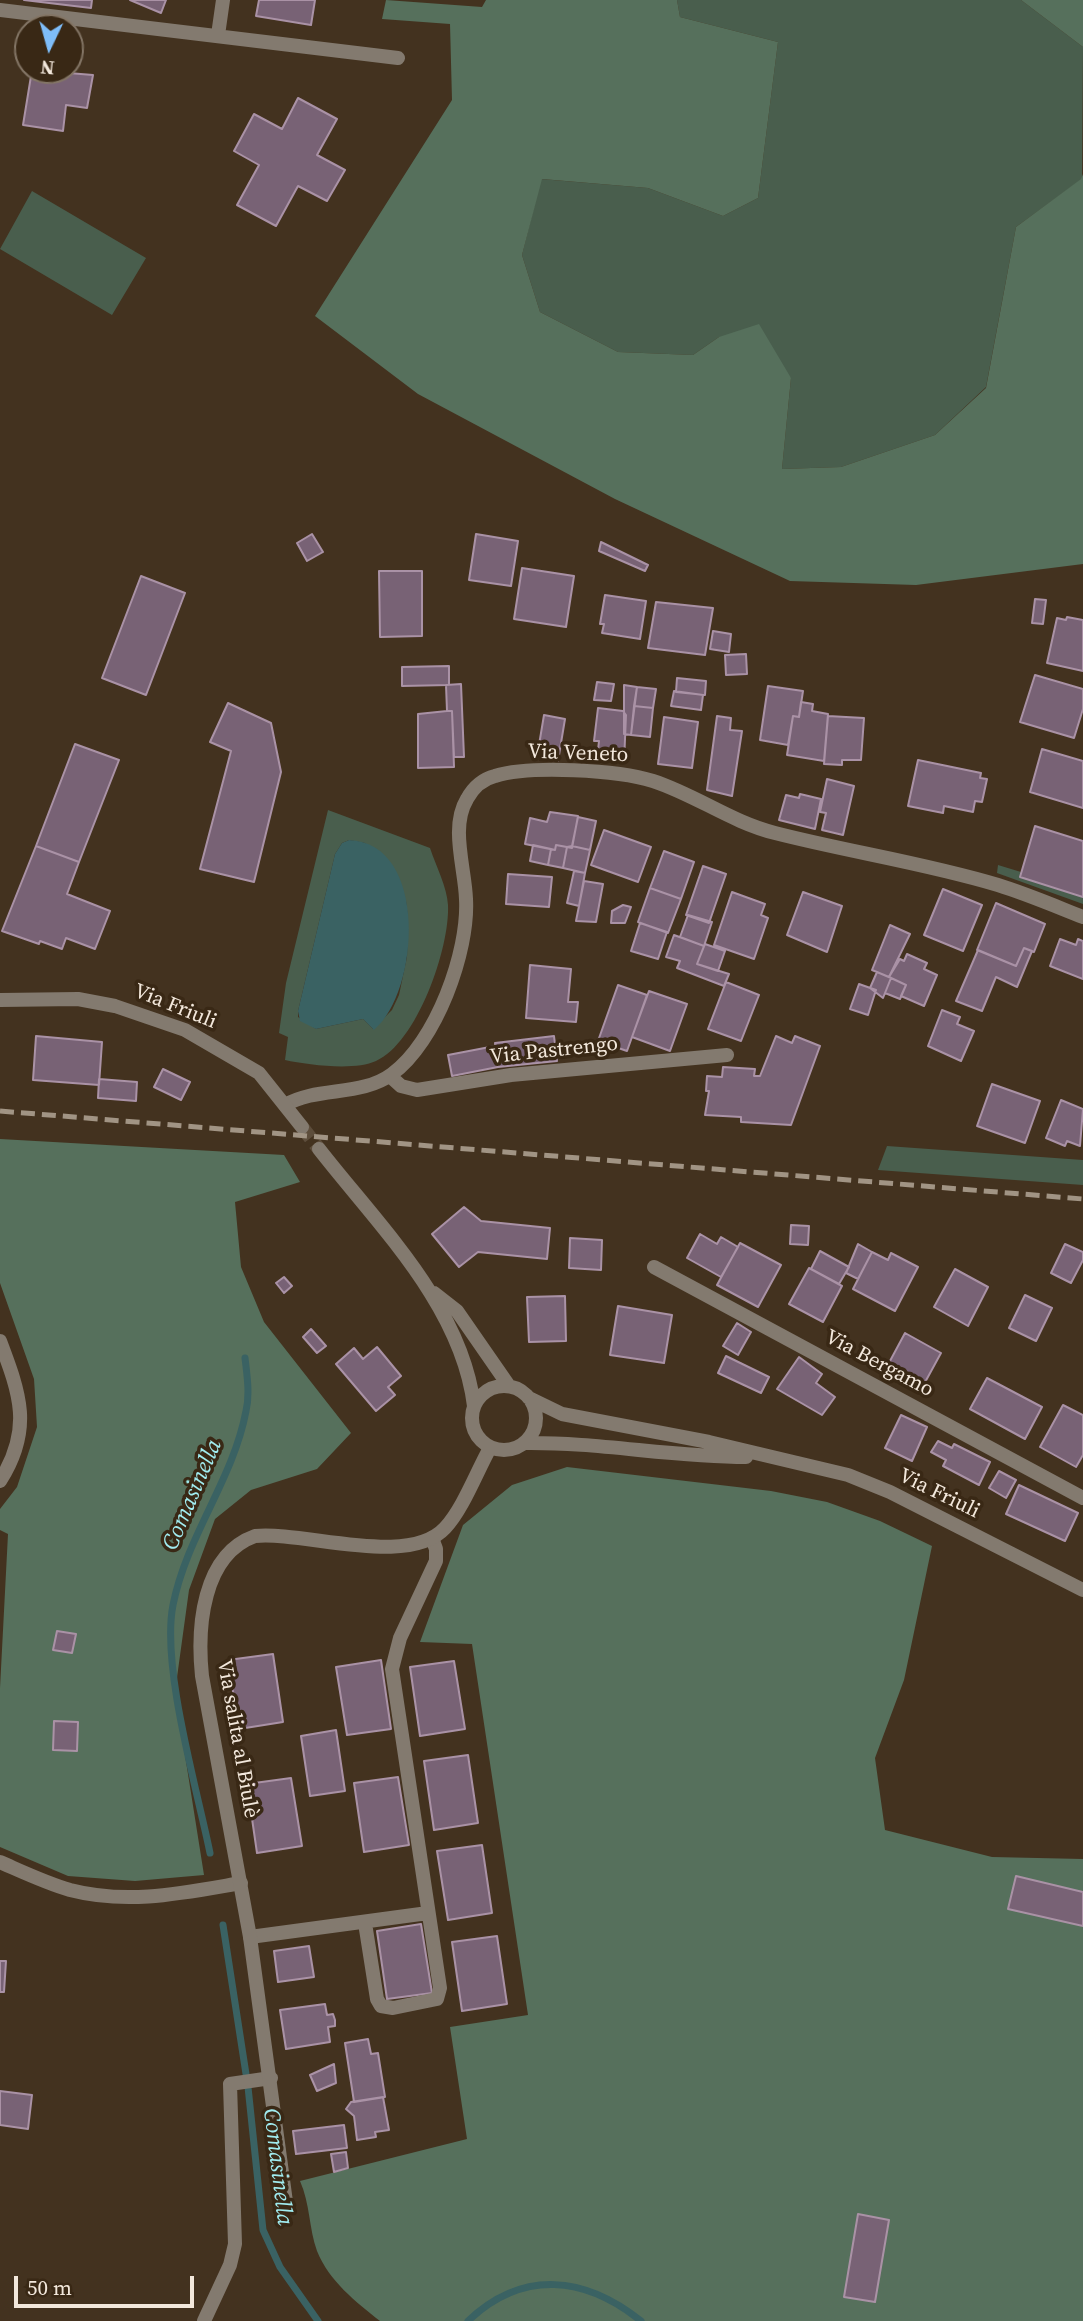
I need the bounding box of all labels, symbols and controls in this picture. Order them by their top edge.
north arrow [14,14,84,84]
text: N [39,54,55,81]
street label: Via Veneto [527,740,629,768]
street label: Via Friuli [130,979,220,1035]
street label: Via Pastrengo [489,1032,619,1070]
street label: Via Bergamo [820,1325,938,1403]
water label: Comasinella [157,1435,229,1555]
street label: Via Friuli [894,1464,984,1524]
street label: Via salita al Biulè [211,1658,263,1820]
water label: Comasinella [256,2107,298,2227]
scale bar [18,2262,198,2306]
text: 50 m [27,2273,72,2302]

